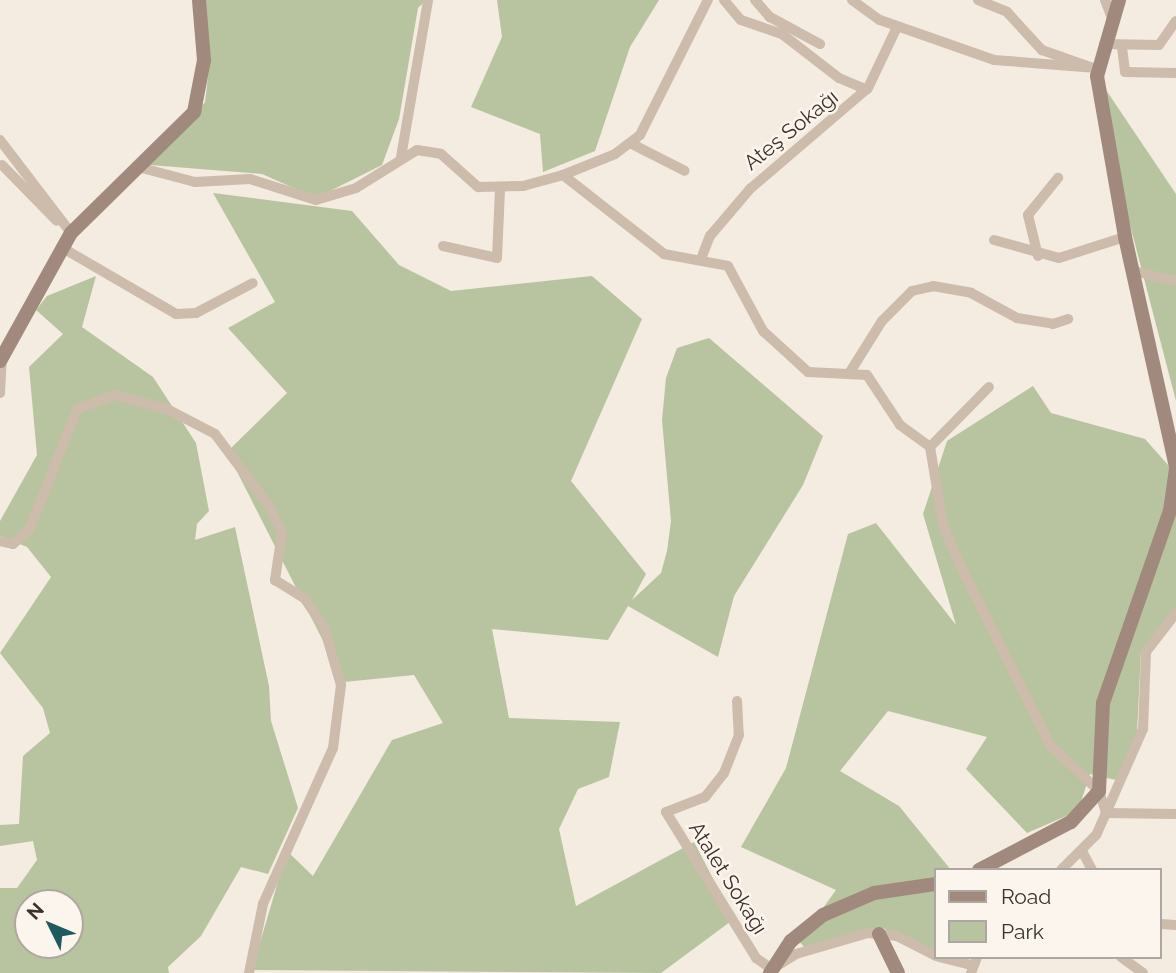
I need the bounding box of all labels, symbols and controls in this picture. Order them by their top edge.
street label: Ateş Sokağı [739,84,843,176]
street label: Atalet Sokağı [683,817,773,939]
legend [934,868,1162,959]
text: Road [1001,884,1051,909]
north arrow [14,889,84,959]
text: N [22,898,48,924]
text: Park [1001,919,1044,944]

